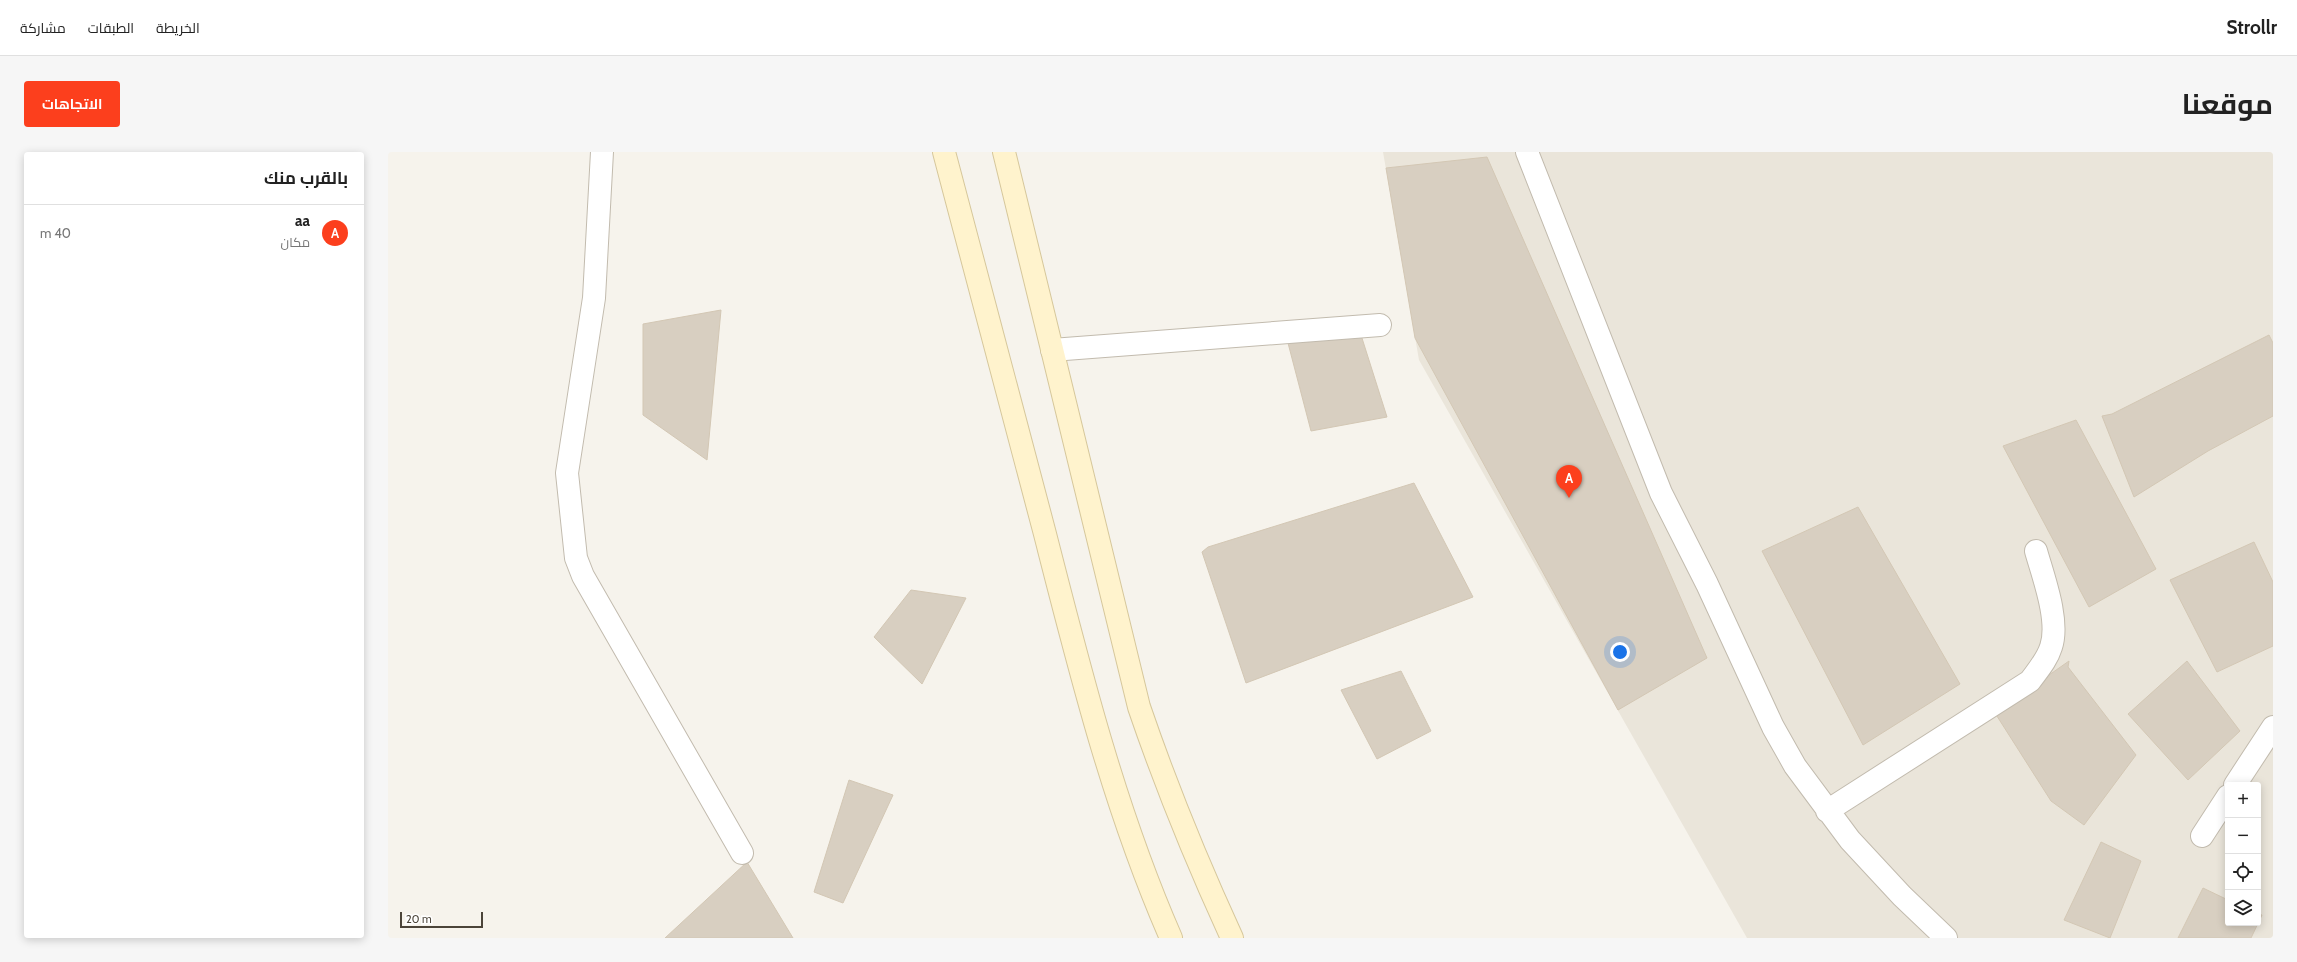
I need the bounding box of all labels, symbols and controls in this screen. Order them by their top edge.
text: Strollr [2226,16,2277,39]
text: مشاركة [20,19,66,37]
text: الطبقات [88,19,134,37]
text: الخريطة [156,19,200,37]
button: الاتجاهات [24,81,120,127]
text: موقعنا [2182,87,2273,121]
text: بالقرب منك [264,168,348,188]
text: aa [295,212,310,230]
text: 40 m [40,225,71,241]
text: A [331,225,339,241]
text: مكان [281,234,310,250]
pin: A [1556,465,1582,498]
your location [1610,642,1630,662]
map controls [2225,782,2261,926]
button: + [2225,782,2261,818]
button: − [2225,818,2261,854]
button: locate [2225,854,2261,890]
button: layers [2225,890,2261,926]
scale bar [400,910,483,929]
text: 20 m [406,912,432,926]

